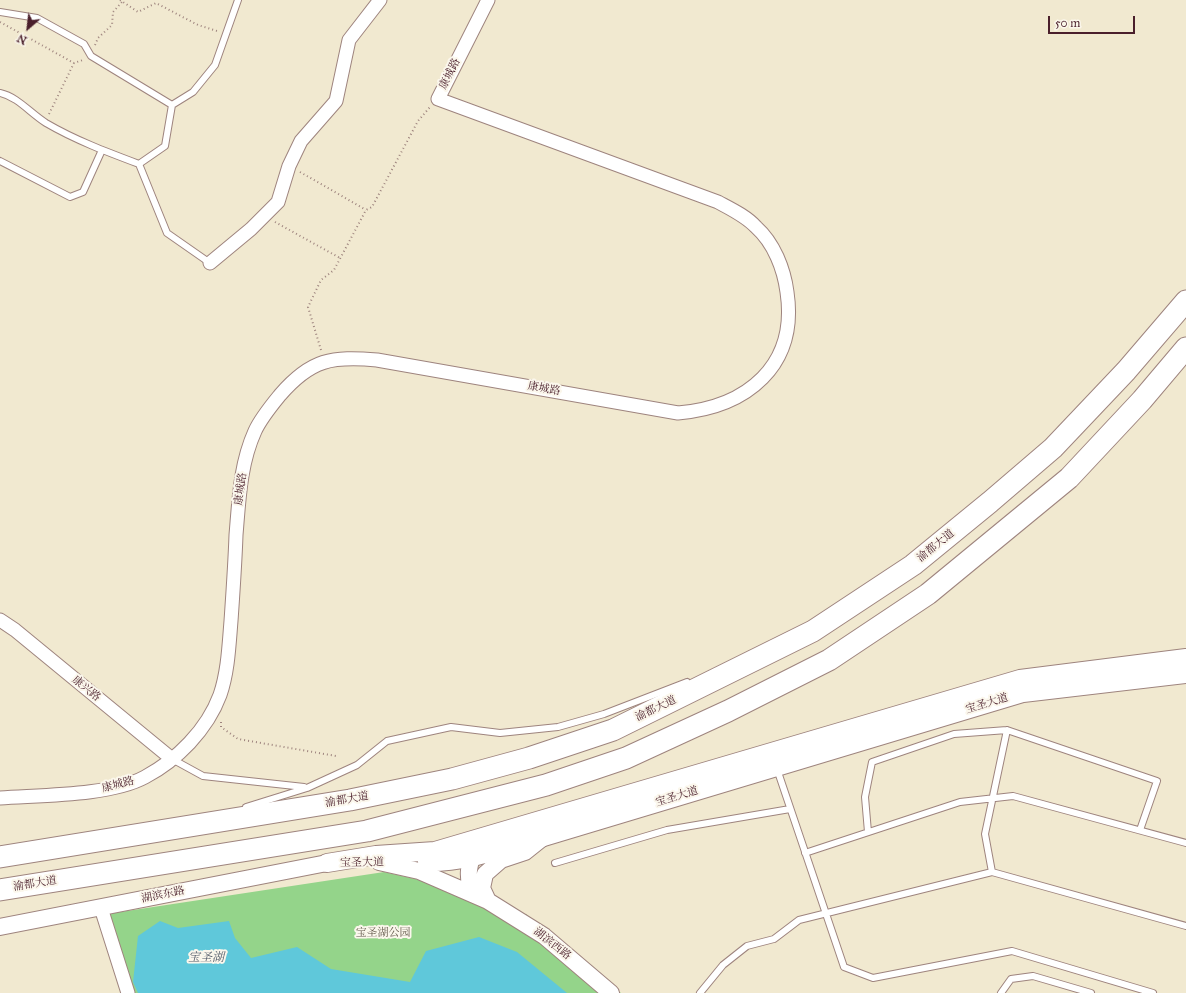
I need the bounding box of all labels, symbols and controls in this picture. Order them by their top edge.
north arrow [8,8,48,48]
scale bar [1050,8,1137,34]
text: 50 m [1055,16,1080,30]
text: N [15,31,29,47]
street label: 康城路 [437,56,463,92]
street label: 康城路 [527,380,561,398]
street label: 康城路 [232,472,250,506]
street label: 渝都大道 [915,527,957,565]
street label: 康兴路 [69,673,103,705]
street label: 宝圣大道 [964,691,1010,717]
street label: 渝都大道 [633,693,679,725]
street label: 康城路 [100,775,136,795]
street label: 宝圣大道 [654,784,700,810]
street label: 渝都大道 [324,790,370,810]
street label: 宝圣大道 [340,856,384,870]
street label: 渝都大道 [12,874,58,894]
street label: 湖滨东路 [140,884,186,906]
street label: 湖滨西路 [531,925,573,963]
park label: 宝圣湖公园 [356,926,410,940]
water label: 宝圣湖 [188,951,224,965]

